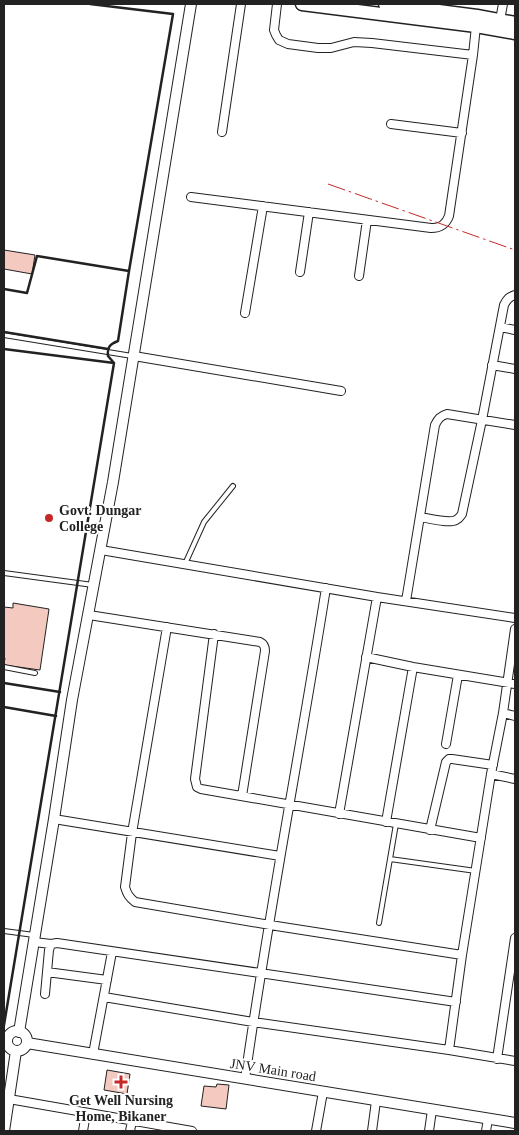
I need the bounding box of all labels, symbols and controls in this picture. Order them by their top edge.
place label: Govt. Dungar College [59,503,141,534]
marker: Govt. Dungar College [43,512,55,524]
street label: JNV Main road [229,1056,317,1084]
marker: Get Well Nursing Home, Bikaner [114,1075,128,1089]
place label: Get Well Nursing Home, Bikaner [69,1093,173,1124]

